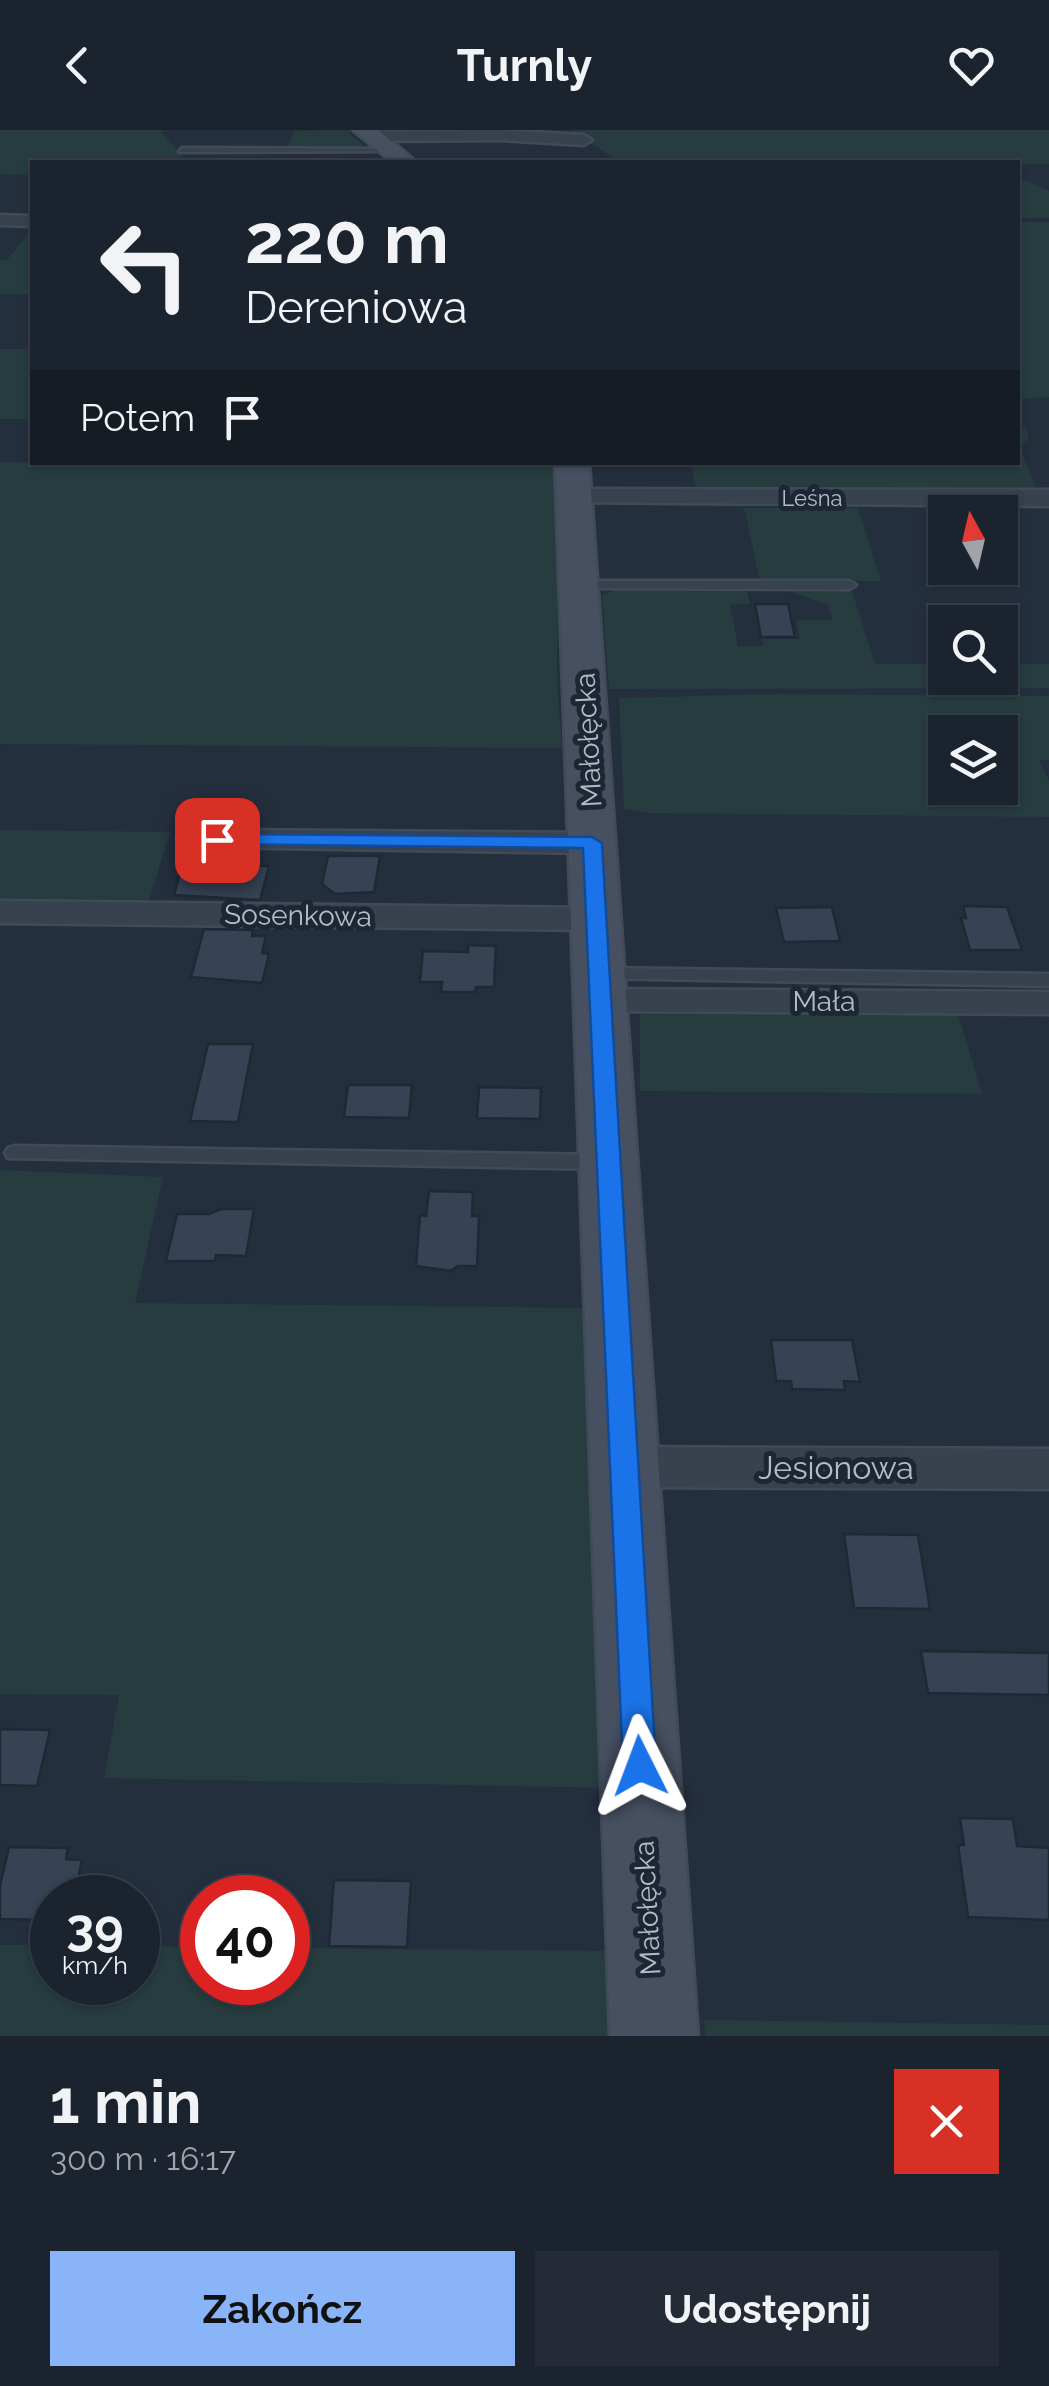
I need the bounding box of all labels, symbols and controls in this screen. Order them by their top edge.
icon: back [50,38,105,93]
icon: heart [944,38,999,93]
text: Turnly [457,39,592,92]
text: 220 m [245,197,449,279]
icon: left [80,200,210,330]
text: Dereniowa [245,281,468,334]
icon: arrive [215,390,270,445]
text: Potem [80,395,195,440]
street label: Leśna [782,485,842,511]
north arrow [928,495,1018,585]
map controls [928,495,1018,805]
button: search [928,605,1018,695]
street label: Małołęcka [569,672,608,808]
button: layers [928,715,1018,805]
pin [175,798,260,883]
icon: arrive [190,813,245,868]
street label: Sosenkowa [224,898,372,933]
street label: Mała [792,985,856,1018]
street label: Jesionowa [758,1449,914,1486]
position arrow [588,1714,692,1818]
street label: Małołęcka [628,1840,667,1976]
speed limit sign: 40 [180,1875,310,2005]
text: 39 [66,1898,124,1957]
text: km/h [62,1950,128,1980]
text: 1 min [50,2067,201,2137]
button: close [894,2069,999,2174]
text: 300 m · 16:17 [50,2140,236,2177]
button: Zakończ [50,2251,515,2366]
button: Udostępnij [535,2251,999,2366]

